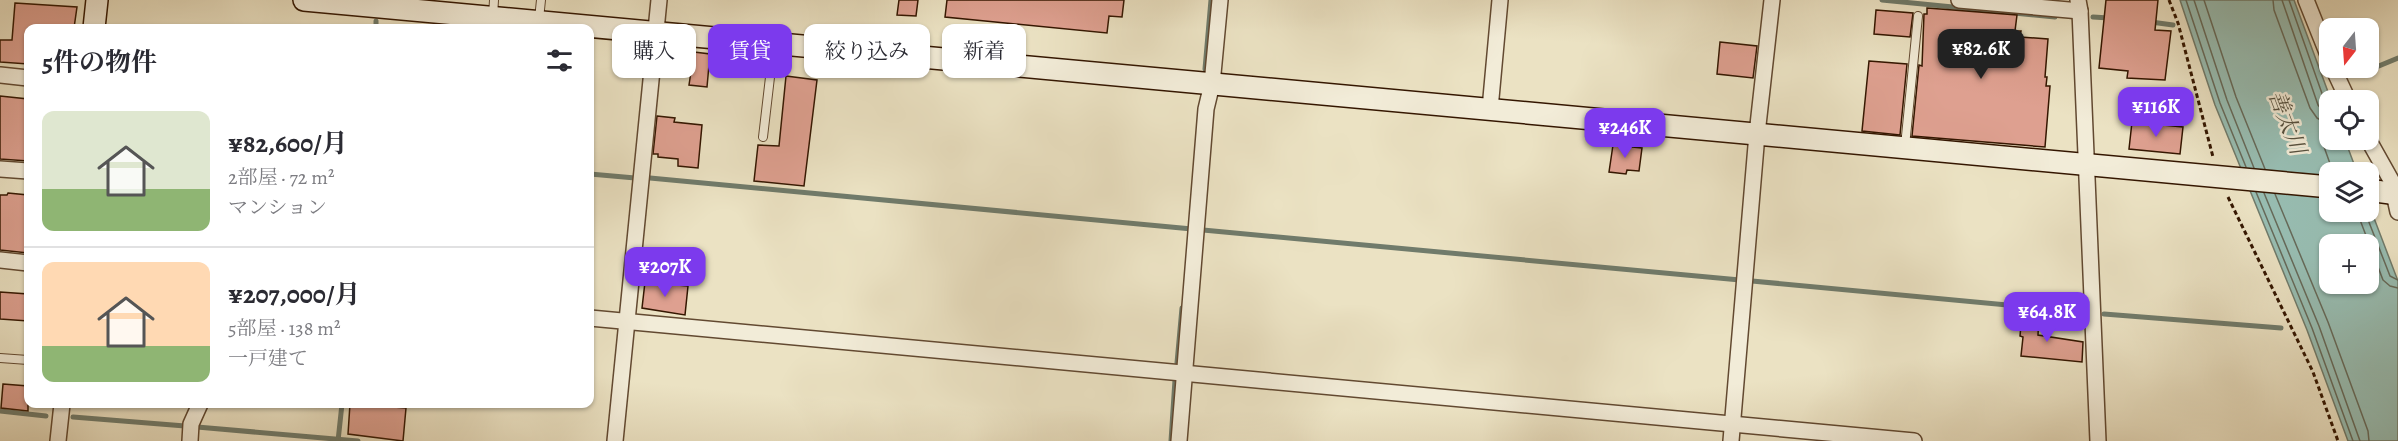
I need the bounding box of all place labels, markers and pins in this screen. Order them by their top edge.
pin: ¥82.6K [1932,29,2030,80]
pin: ¥116K [2114,87,2198,138]
pin: ¥246K [1583,108,1667,159]
pin: ¥207K [623,247,707,298]
pin: ¥64.8K [1998,292,2096,343]

